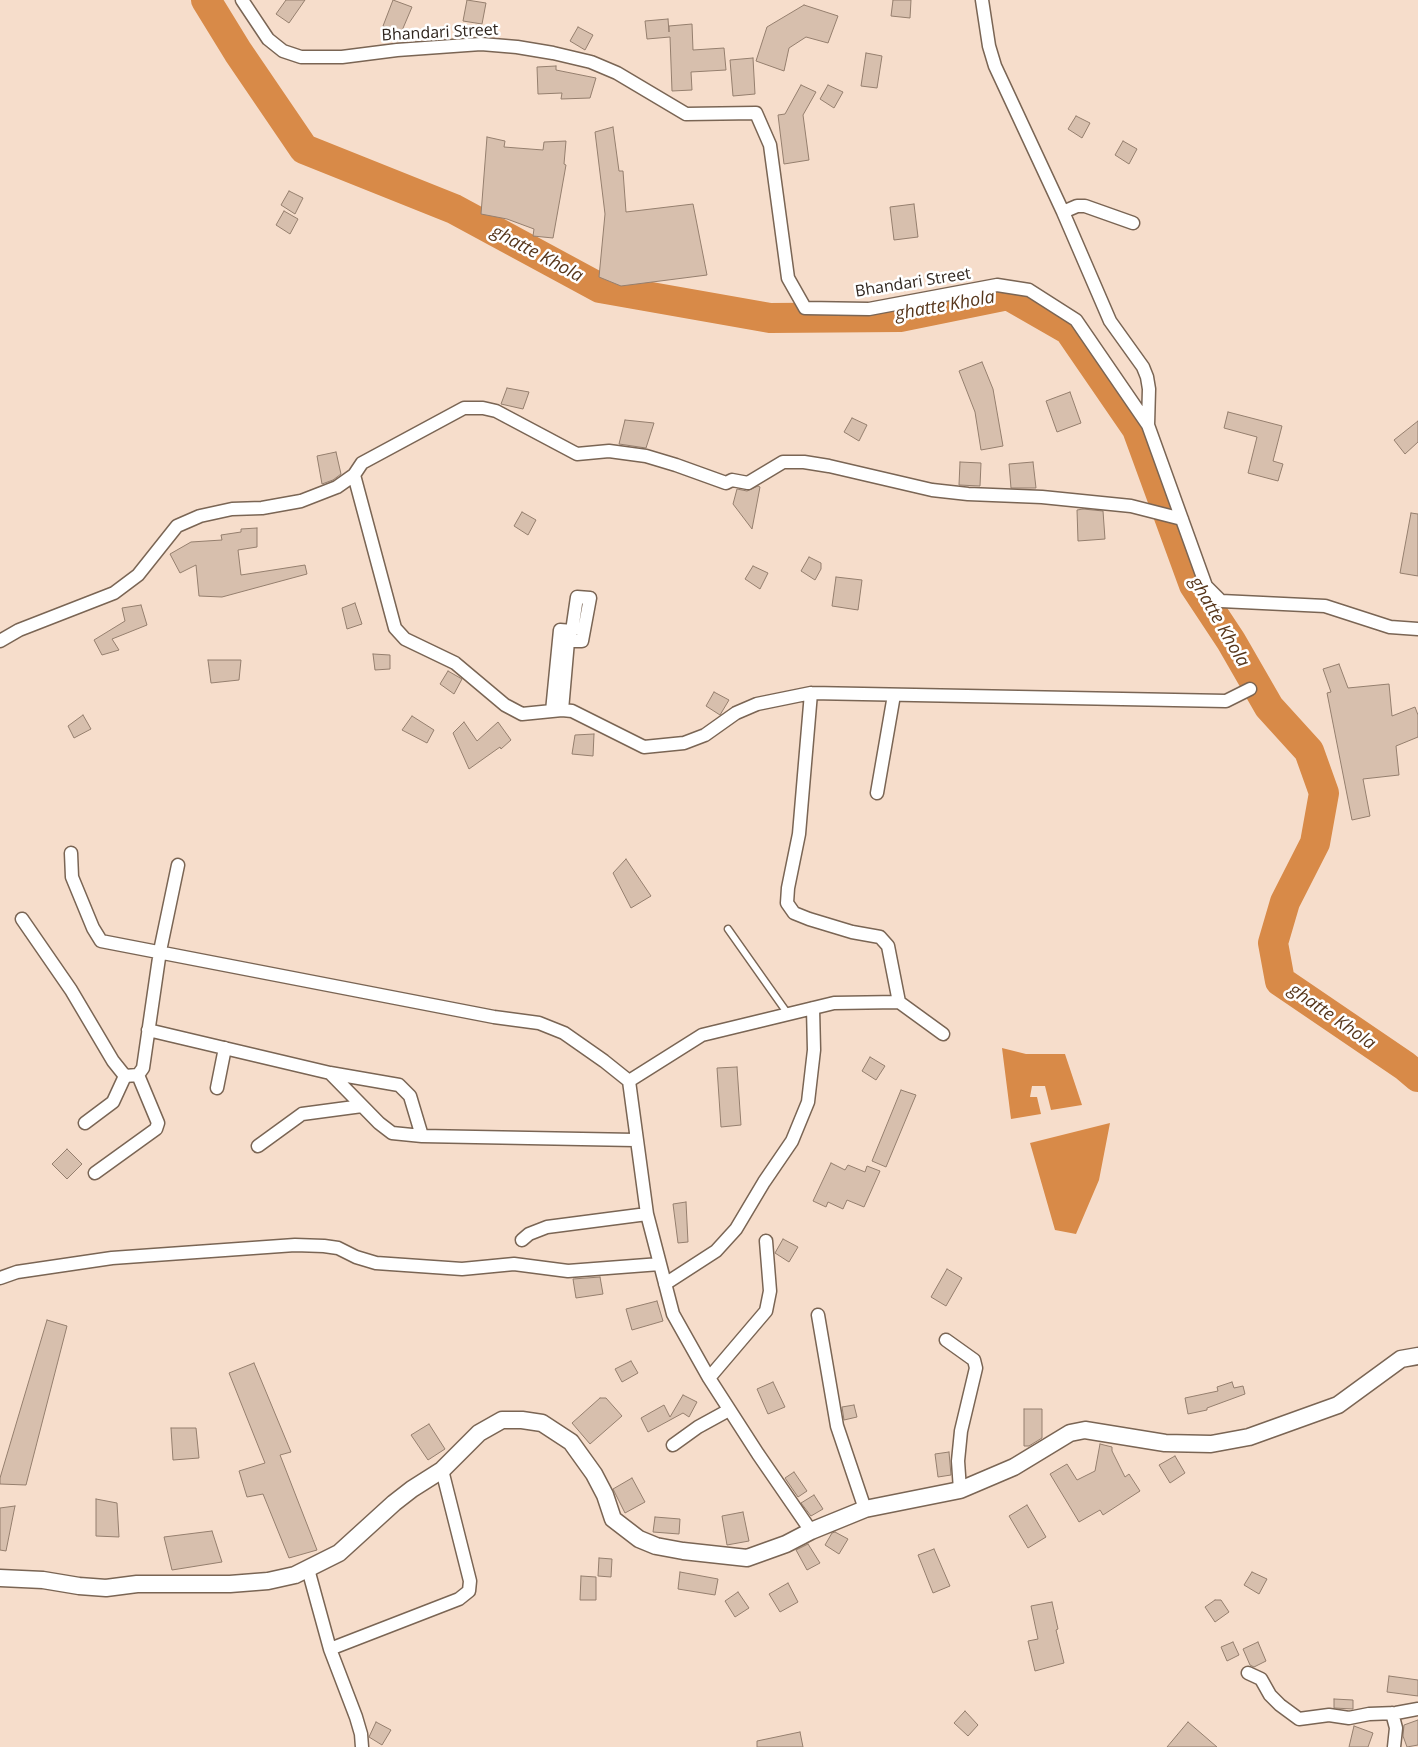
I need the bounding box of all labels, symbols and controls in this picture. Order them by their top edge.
street label: Bhandari Street [381,20,499,46]
water label: ghatte Khola [487,221,587,287]
street label: Bhandari Street [854,264,972,302]
water label: ghatte Khola [894,287,996,325]
water label: ghatte Khola [1184,573,1254,671]
water label: ghatte Khola [1285,979,1379,1055]

